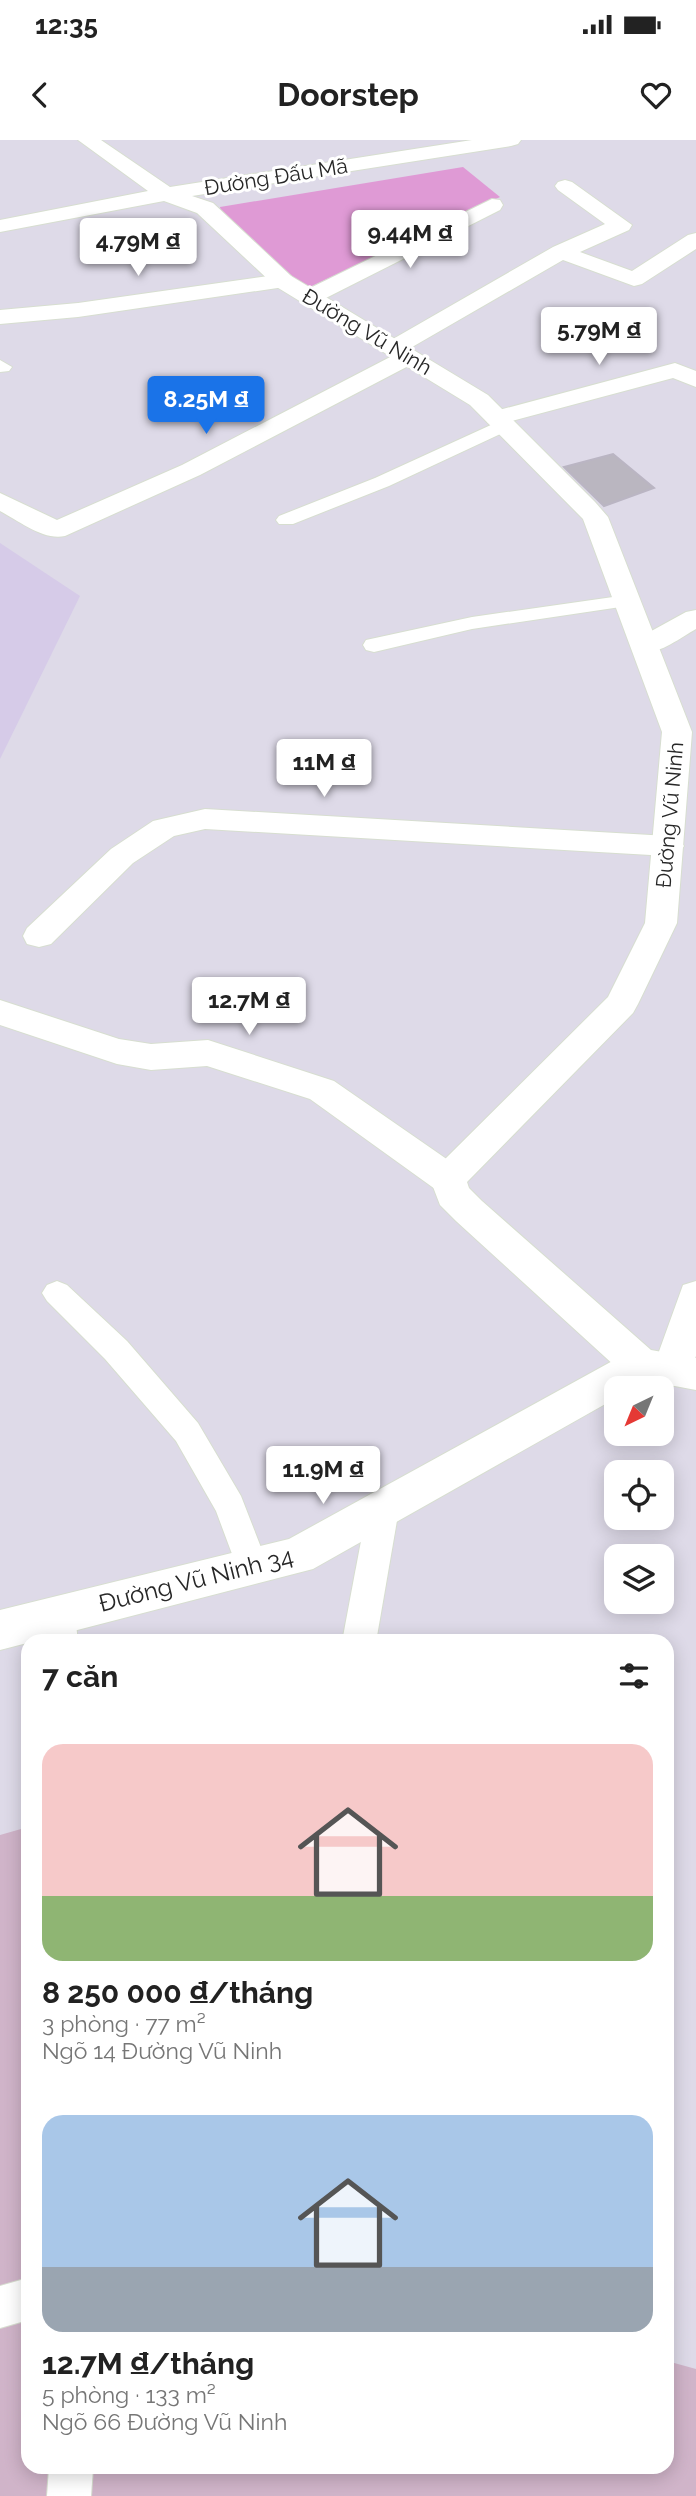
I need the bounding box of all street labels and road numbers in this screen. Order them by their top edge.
street label: Đường Đấu Mã [202,153,349,200]
street label: Đường Vũ Ninh [298,283,436,380]
street label: Đường Vũ Ninh [651,741,688,889]
street label: Đường Vũ Ninh 34 [96,1541,296,1618]

